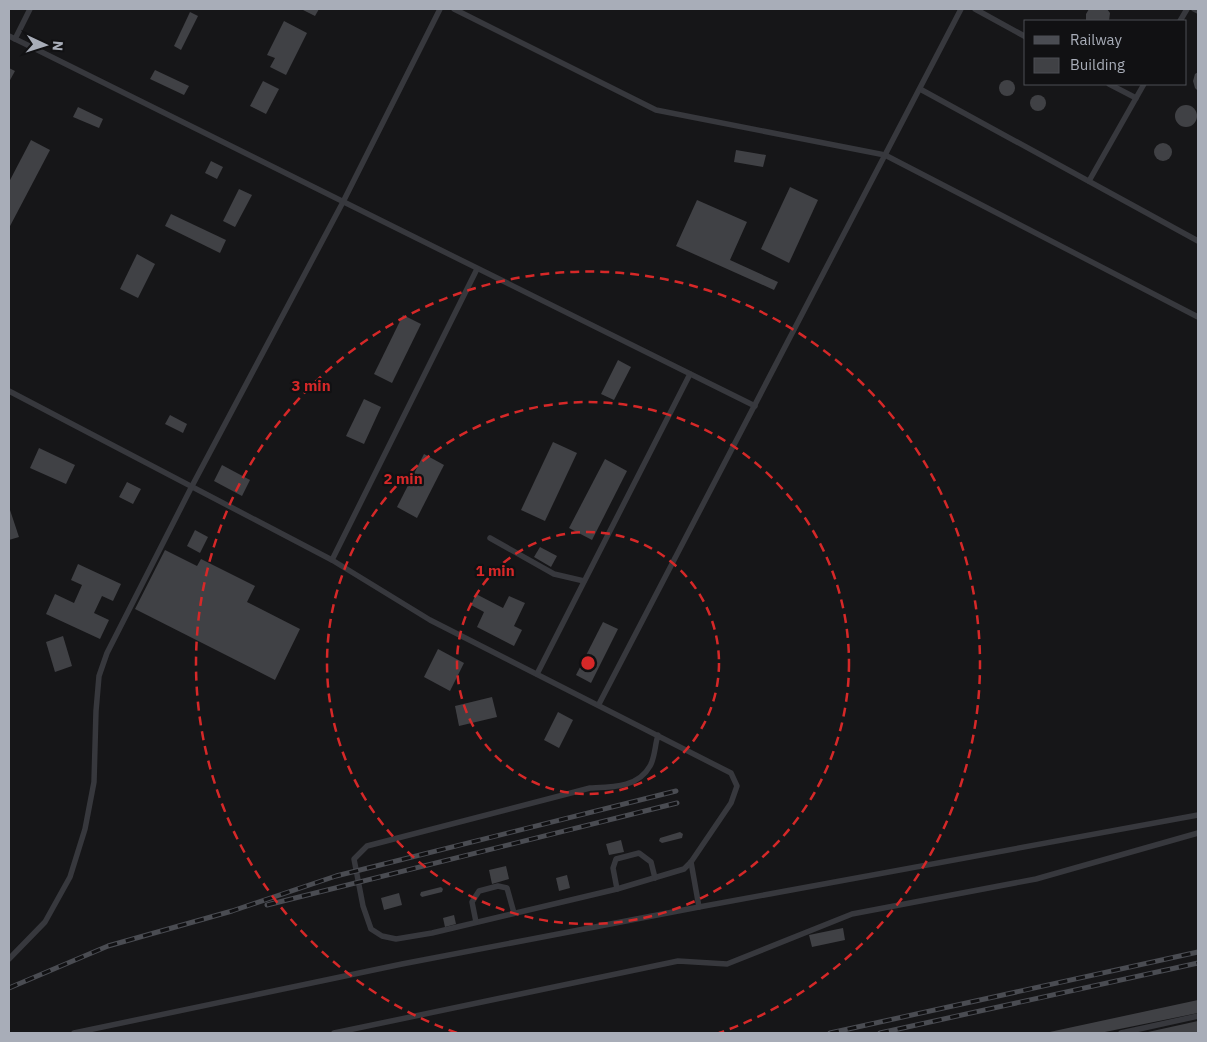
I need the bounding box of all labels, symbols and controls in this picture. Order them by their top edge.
north arrow [20,20,70,70]
legend [1024,20,1187,85]
text: Railway [1070,30,1123,49]
text: N [49,40,67,52]
text: Building [1070,55,1125,74]
text: 3 min [291,376,331,395]
text: 2 min [383,469,423,488]
text: 1 min [475,561,515,580]
centre of rings [579,654,597,672]

